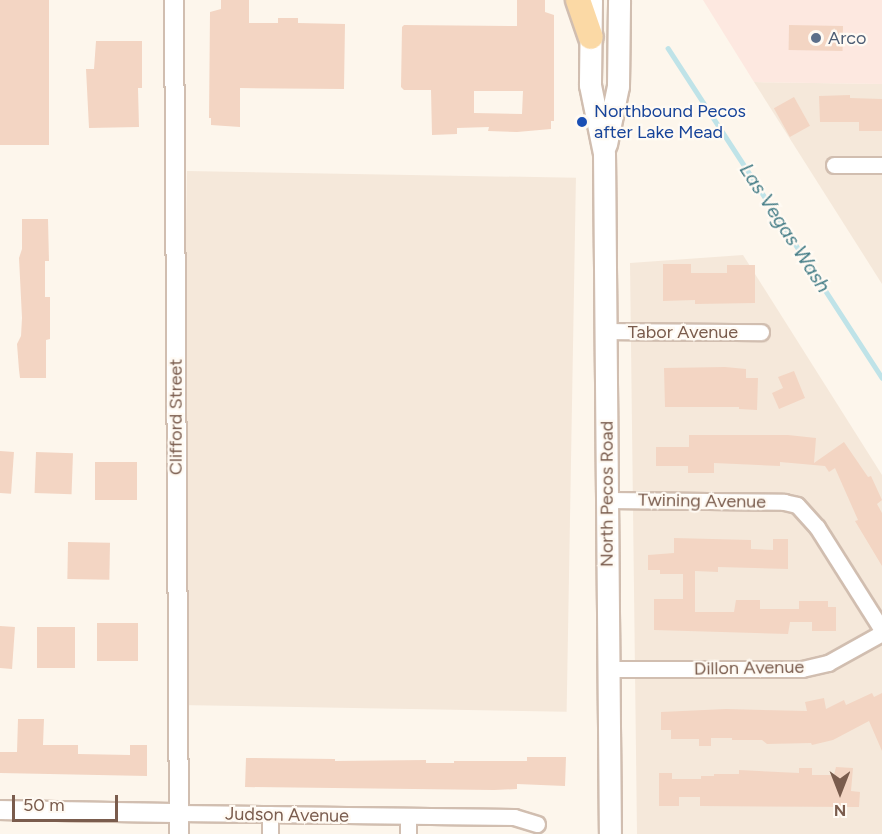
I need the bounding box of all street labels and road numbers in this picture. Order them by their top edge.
street label: Tabor Avenue [628,321,738,343]
street label: Clifford Street [165,359,187,475]
street label: North Pecos Road [596,421,618,567]
street label: Twining Avenue [638,489,766,513]
street label: Dillon Avenue [694,656,804,680]
street label: Judson Avenue [225,803,349,827]

